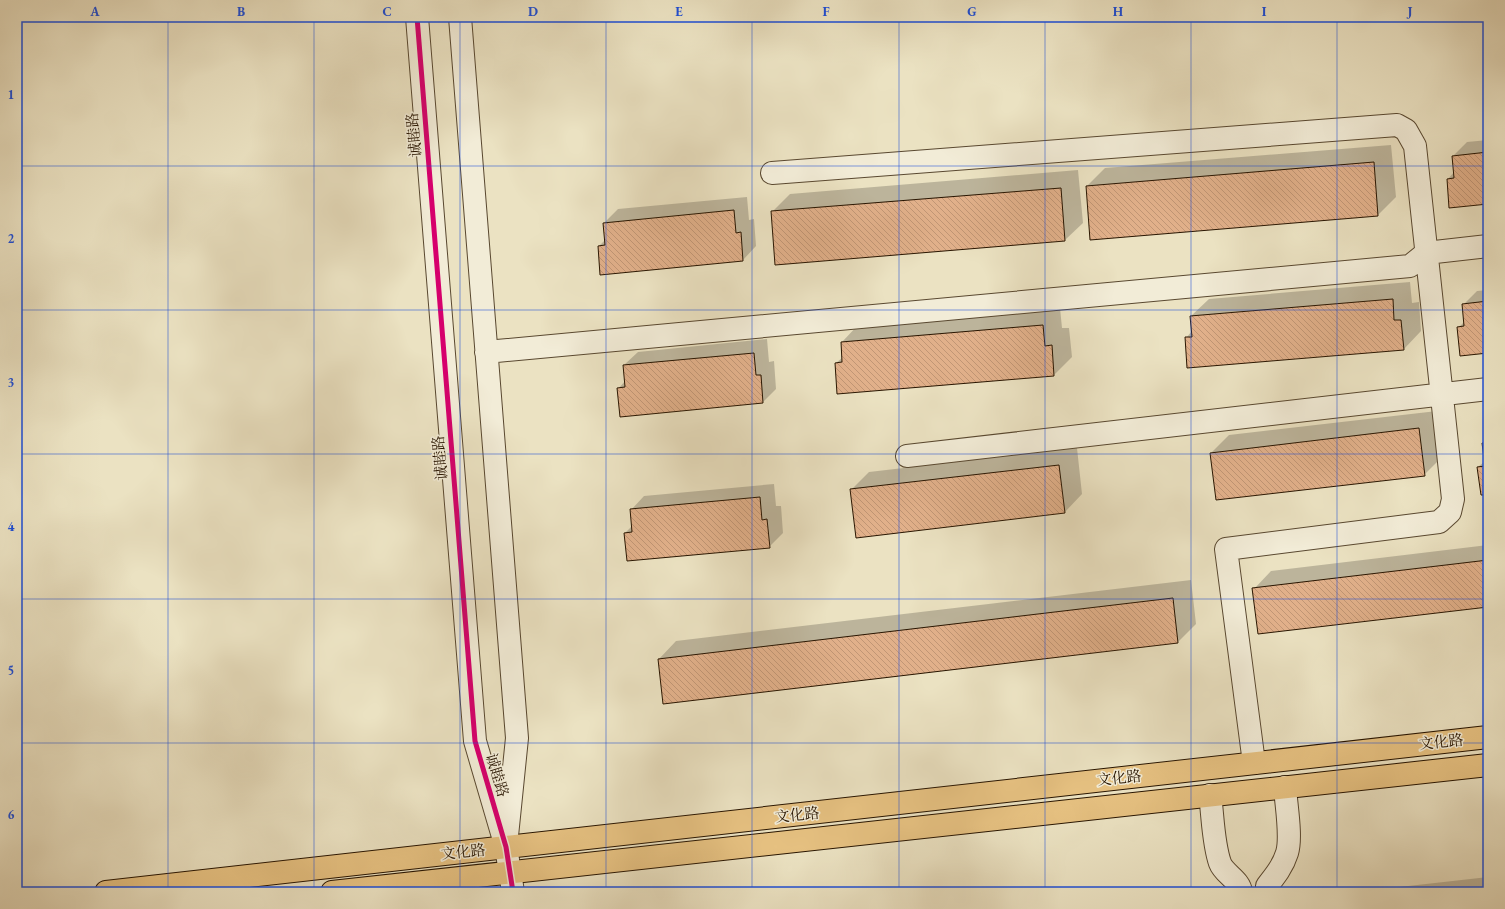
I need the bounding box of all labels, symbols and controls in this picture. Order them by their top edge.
text: A [89,3,100,20]
text: B [237,3,245,20]
text: C [382,3,392,20]
text: D [528,3,538,20]
text: E [675,3,683,20]
text: F [822,3,830,20]
text: G [967,3,977,20]
text: H [1113,3,1124,20]
text: I [1262,3,1267,20]
text: J [1406,3,1413,20]
text: 1 [8,86,15,103]
street label: 诚睦路 [402,112,425,158]
text: 2 [8,230,15,247]
text: 3 [8,374,15,391]
street label: 诚睦路 [428,435,451,481]
text: 4 [8,518,15,535]
text: 5 [8,662,14,679]
street label: 文化路 [1418,730,1464,753]
street label: 诚睦路 [482,751,513,799]
street label: 文化路 [1096,766,1142,789]
street label: 文化路 [774,803,820,826]
text: 6 [8,806,15,823]
street label: 文化路 [440,840,486,863]

